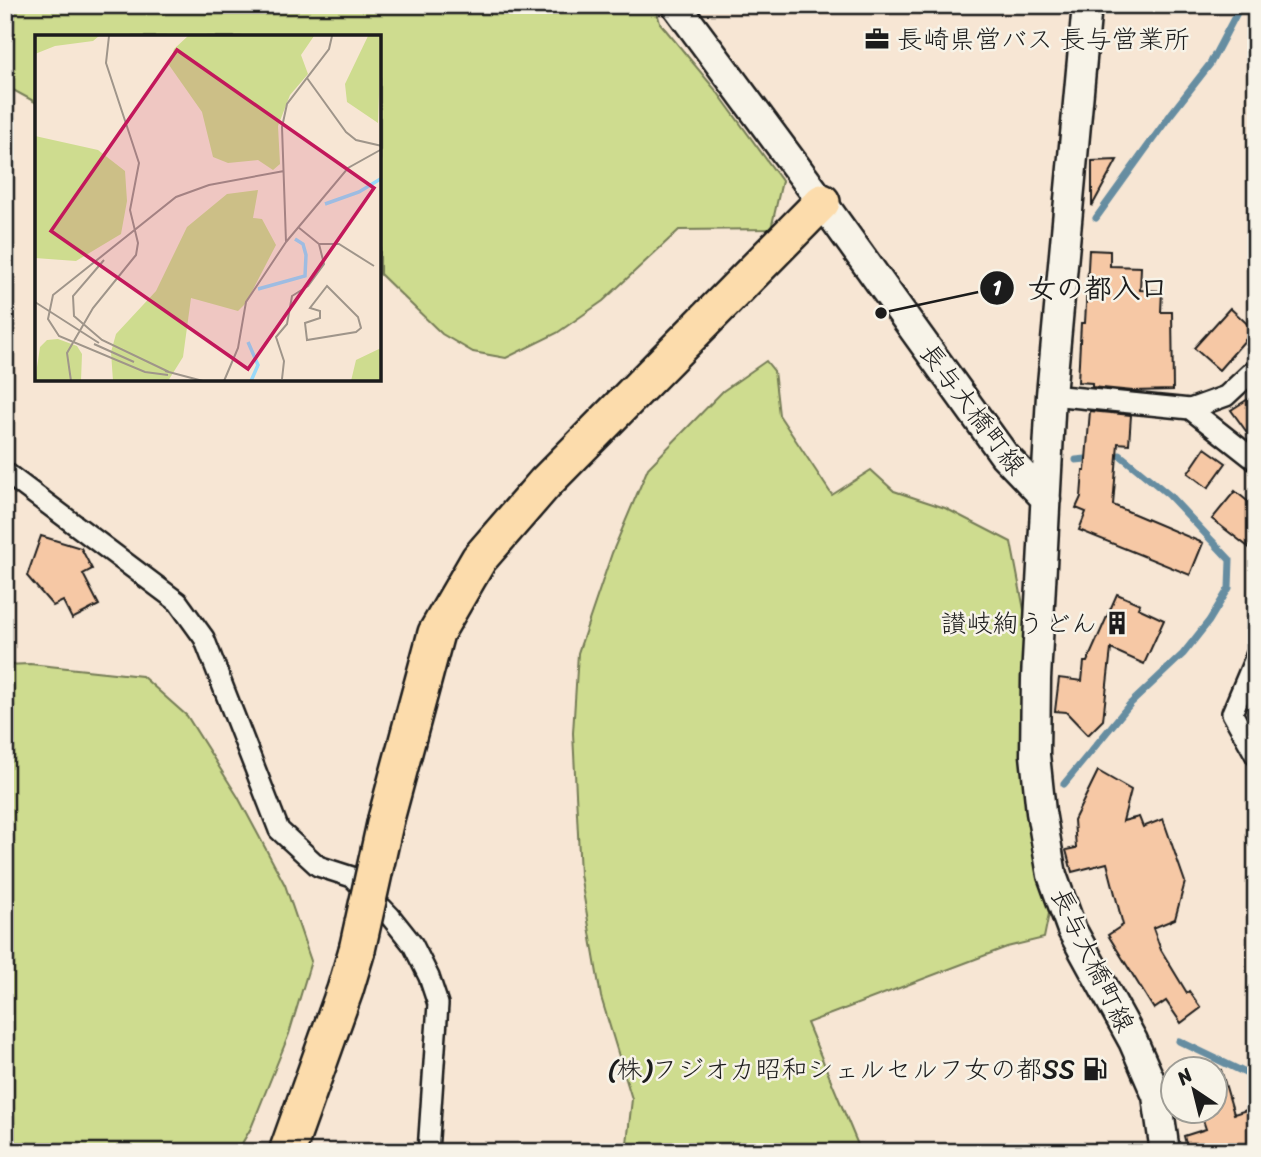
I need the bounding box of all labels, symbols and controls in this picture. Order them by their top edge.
place label: 長崎県営バス 長与営業所 [897,16,1190,62]
office icon: 長崎県営バス 長与営業所 [863,25,891,53]
inset map [35,35,382,382]
callout: 女の都入口 [979,263,1182,312]
text: 女の都入口 [1028,264,1168,313]
text: 1 [992,269,1002,307]
street label: 長与大橋町線 [908,333,1038,485]
place label: 讃岐絢うどん [940,600,1097,646]
building icon: 讃岐絢うどん [1103,609,1131,637]
street label: 長与大橋町線 [1038,880,1148,1040]
place label: (株)フジオカ昭和シェルセルフ女の都SS [607,1046,1075,1092]
fuel station icon: (株)フジオカ昭和シェルセルフ女の都SS [1081,1055,1109,1083]
north arrow [1160,1056,1230,1126]
text: N [1169,1059,1200,1094]

